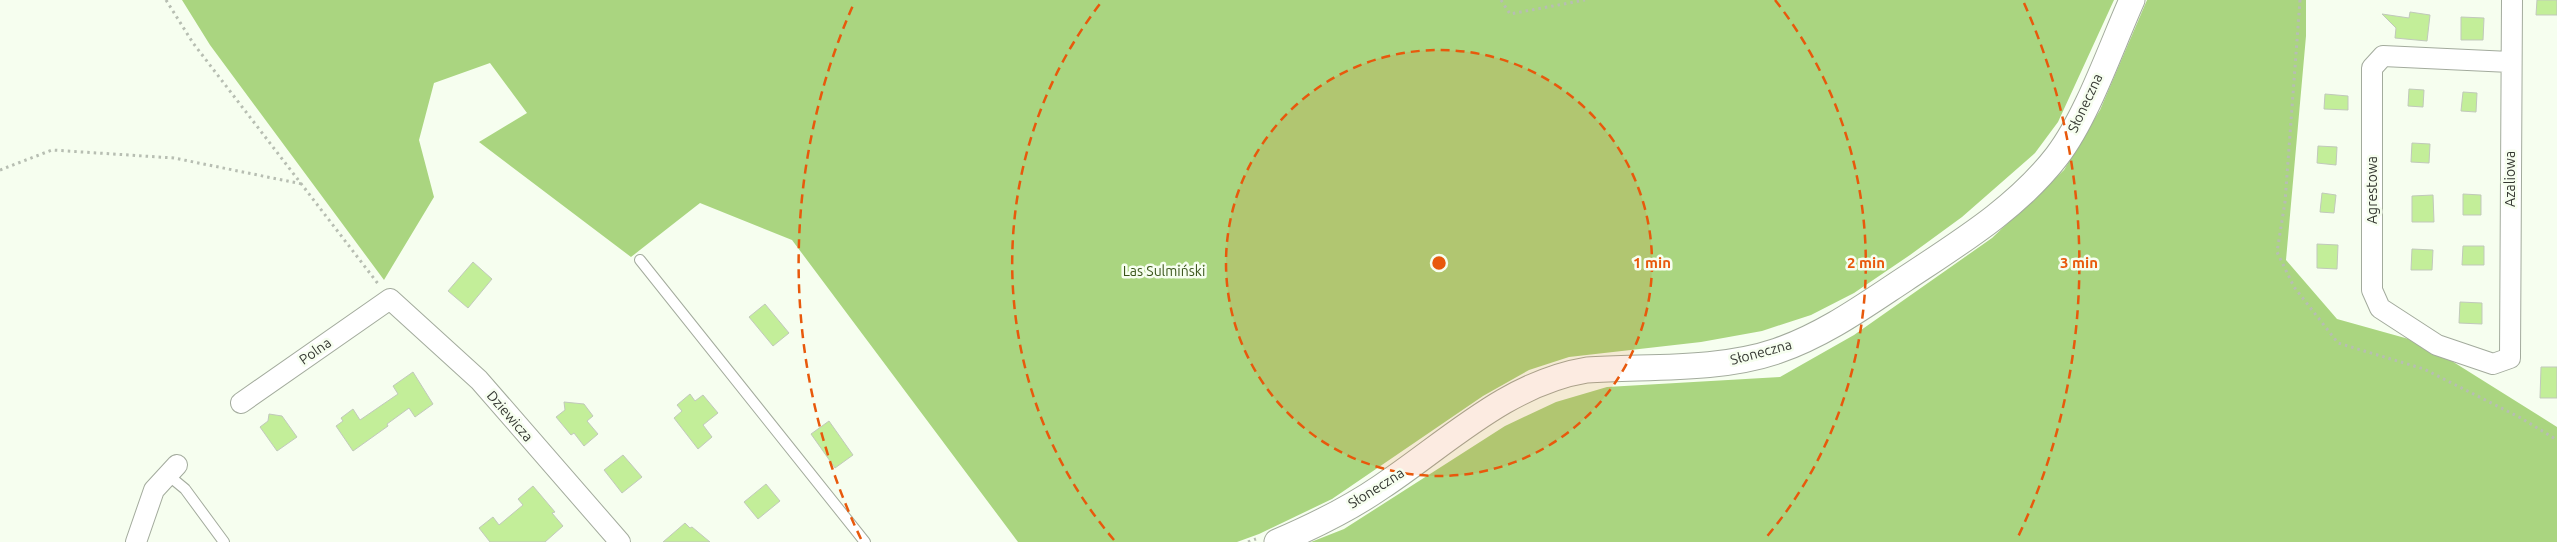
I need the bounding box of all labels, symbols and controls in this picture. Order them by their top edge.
street label: Słoneczna [2064,71,2106,135]
street label: Azaliowa [2502,151,2518,207]
street label: Agrestowa [2364,156,2380,224]
centre of rings [1430,254,1448,272]
text: 1 min [1633,254,1671,271]
text: 2 min [1847,254,1885,271]
text: 3 min [2060,254,2098,271]
park label: Las Sulmiński [1123,263,1205,279]
street label: Polna [296,334,334,368]
street label: Słoneczna [1728,336,1794,368]
street label: Dziewicza [484,387,536,445]
street label: Słoneczna [1345,464,1407,512]

